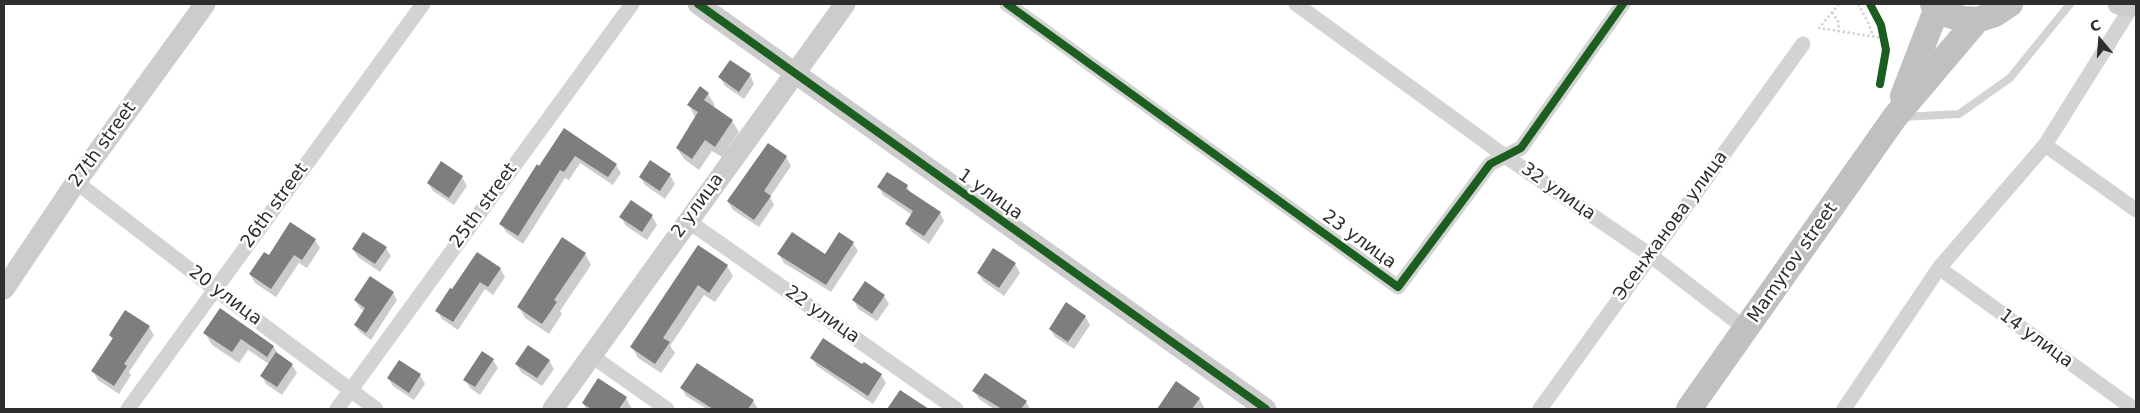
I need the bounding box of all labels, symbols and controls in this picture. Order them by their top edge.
north arrow [2075,15,2125,65]
text: С [2088,17,2103,35]
street label: 27th street [65,98,141,192]
street label: Эсенжанова улица [1609,147,1733,305]
street label: 26th street [237,159,313,253]
street label: 25th street [446,159,522,253]
street label: 32 улица [1517,159,1599,225]
street label: 1 улица [953,165,1027,225]
street label: 2 улица [667,170,729,242]
street label: Mamyrov street [1743,199,1843,327]
street label: 23 улица [1318,206,1400,274]
street label: 20 улица [184,262,266,330]
street label: 22 улица [781,282,863,348]
street label: 14 улица [1995,305,2077,373]

